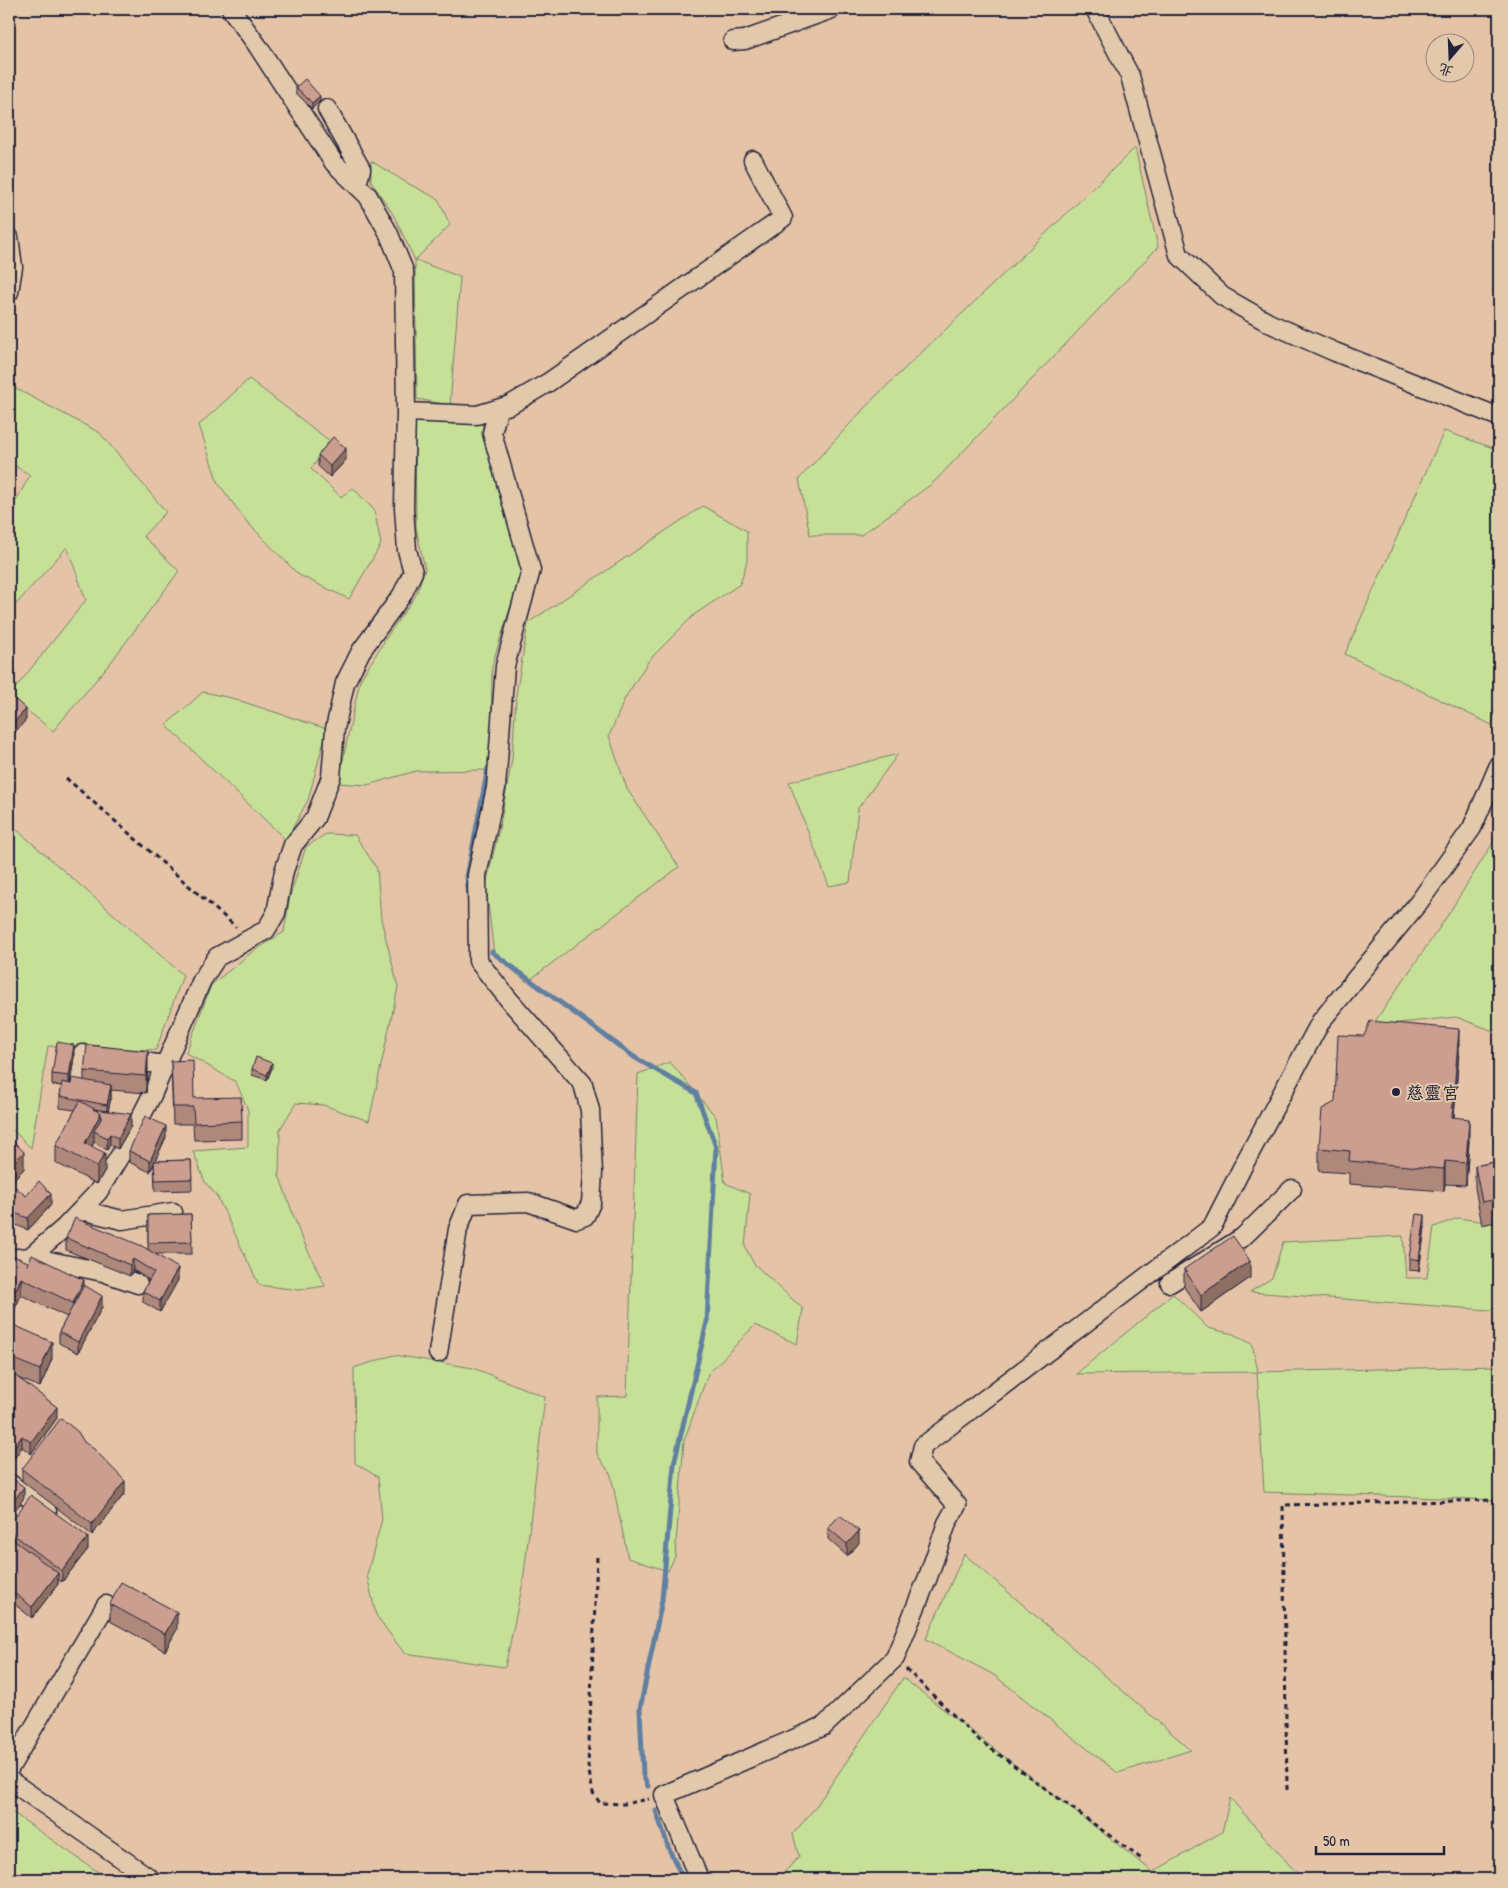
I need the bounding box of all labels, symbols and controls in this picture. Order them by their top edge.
north arrow [1426,32,1476,82]
text: 北 [1436,60,1455,82]
place label: 慈靈宮 [1406,1080,1460,1105]
marker: 慈靈宮 [1390,1086,1402,1098]
scale bar [1316,1823,1443,1855]
text: 50 m [1323,1830,1350,1851]

